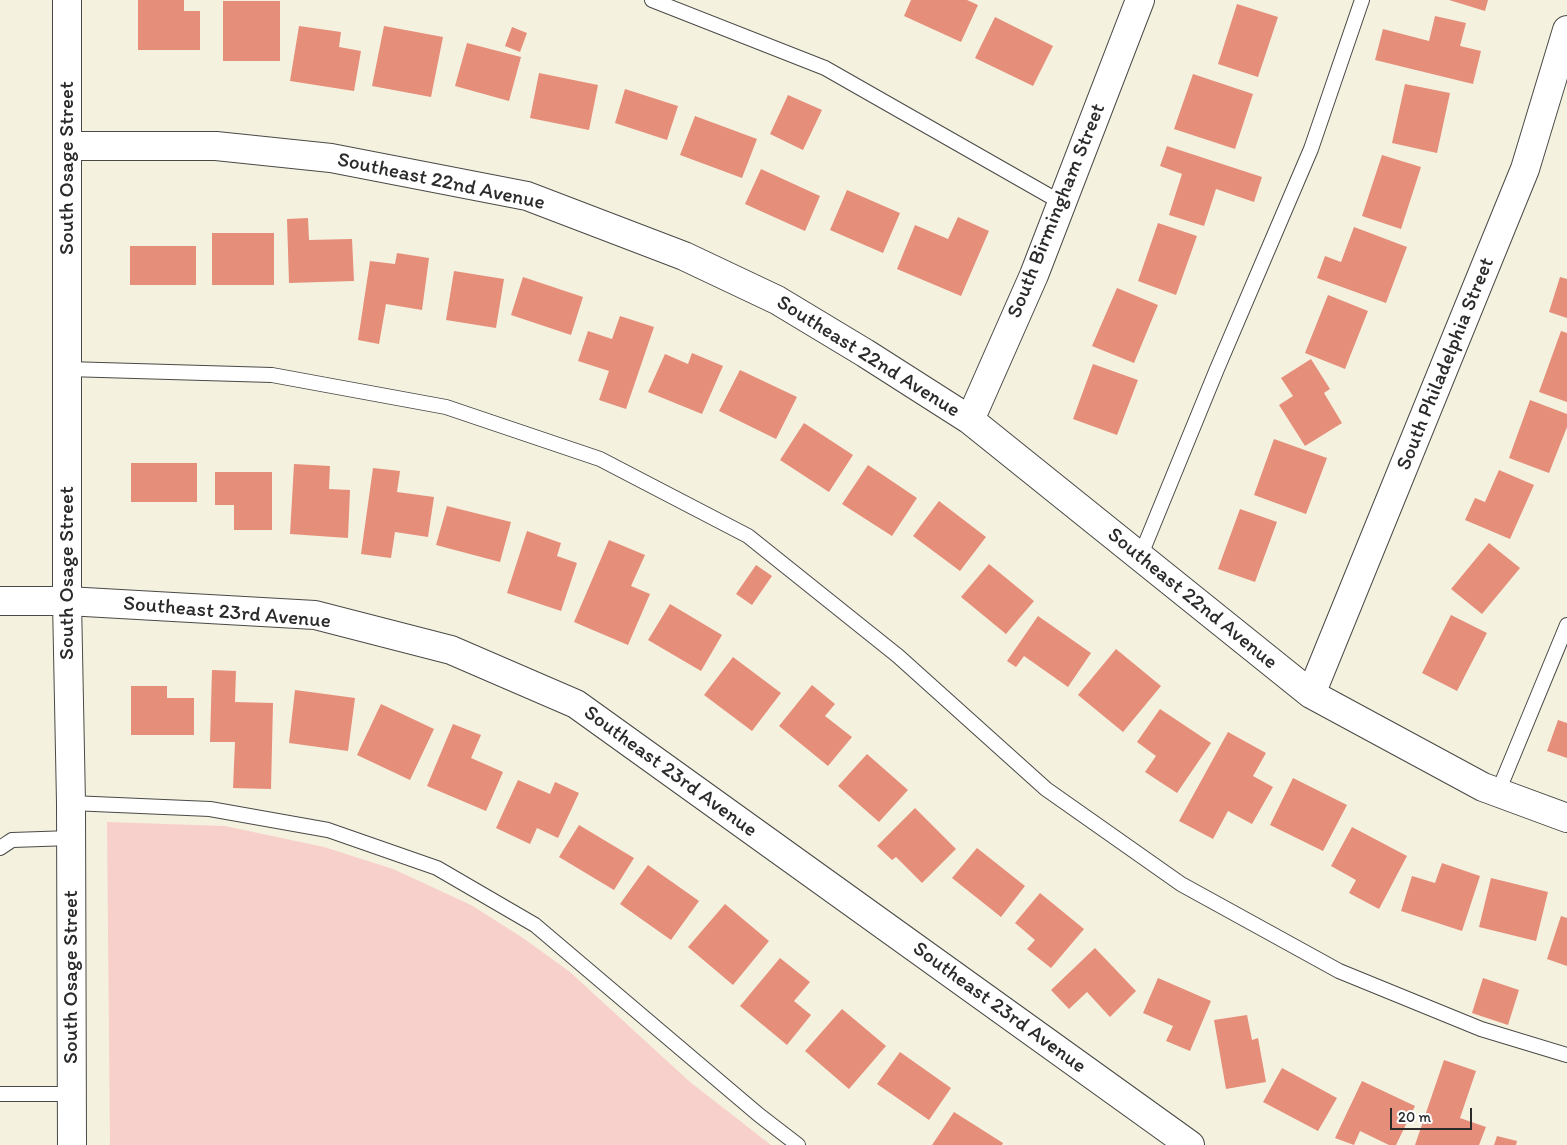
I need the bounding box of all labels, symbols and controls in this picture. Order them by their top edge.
street label: South Osage Street [55,81,81,255]
street label: South Birmingham Street [1002,100,1112,322]
street label: Southeast 22nd Avenue [335,148,547,216]
street label: South Philadelphia Street [1392,254,1500,474]
street label: Southeast 22nd Avenue [772,290,964,424]
street label: South Osage Street [55,486,81,660]
street label: Southeast 22nd Avenue [1102,523,1282,675]
street label: Southeast 23rd Avenue [122,591,332,635]
street label: Southeast 23rd Avenue [578,701,762,843]
street label: South Osage Street [59,890,85,1064]
street label: Southeast 23rd Avenue [907,937,1091,1079]
scale bar [1392,1098,1474,1130]
text: 20 m [1398,1108,1431,1126]

